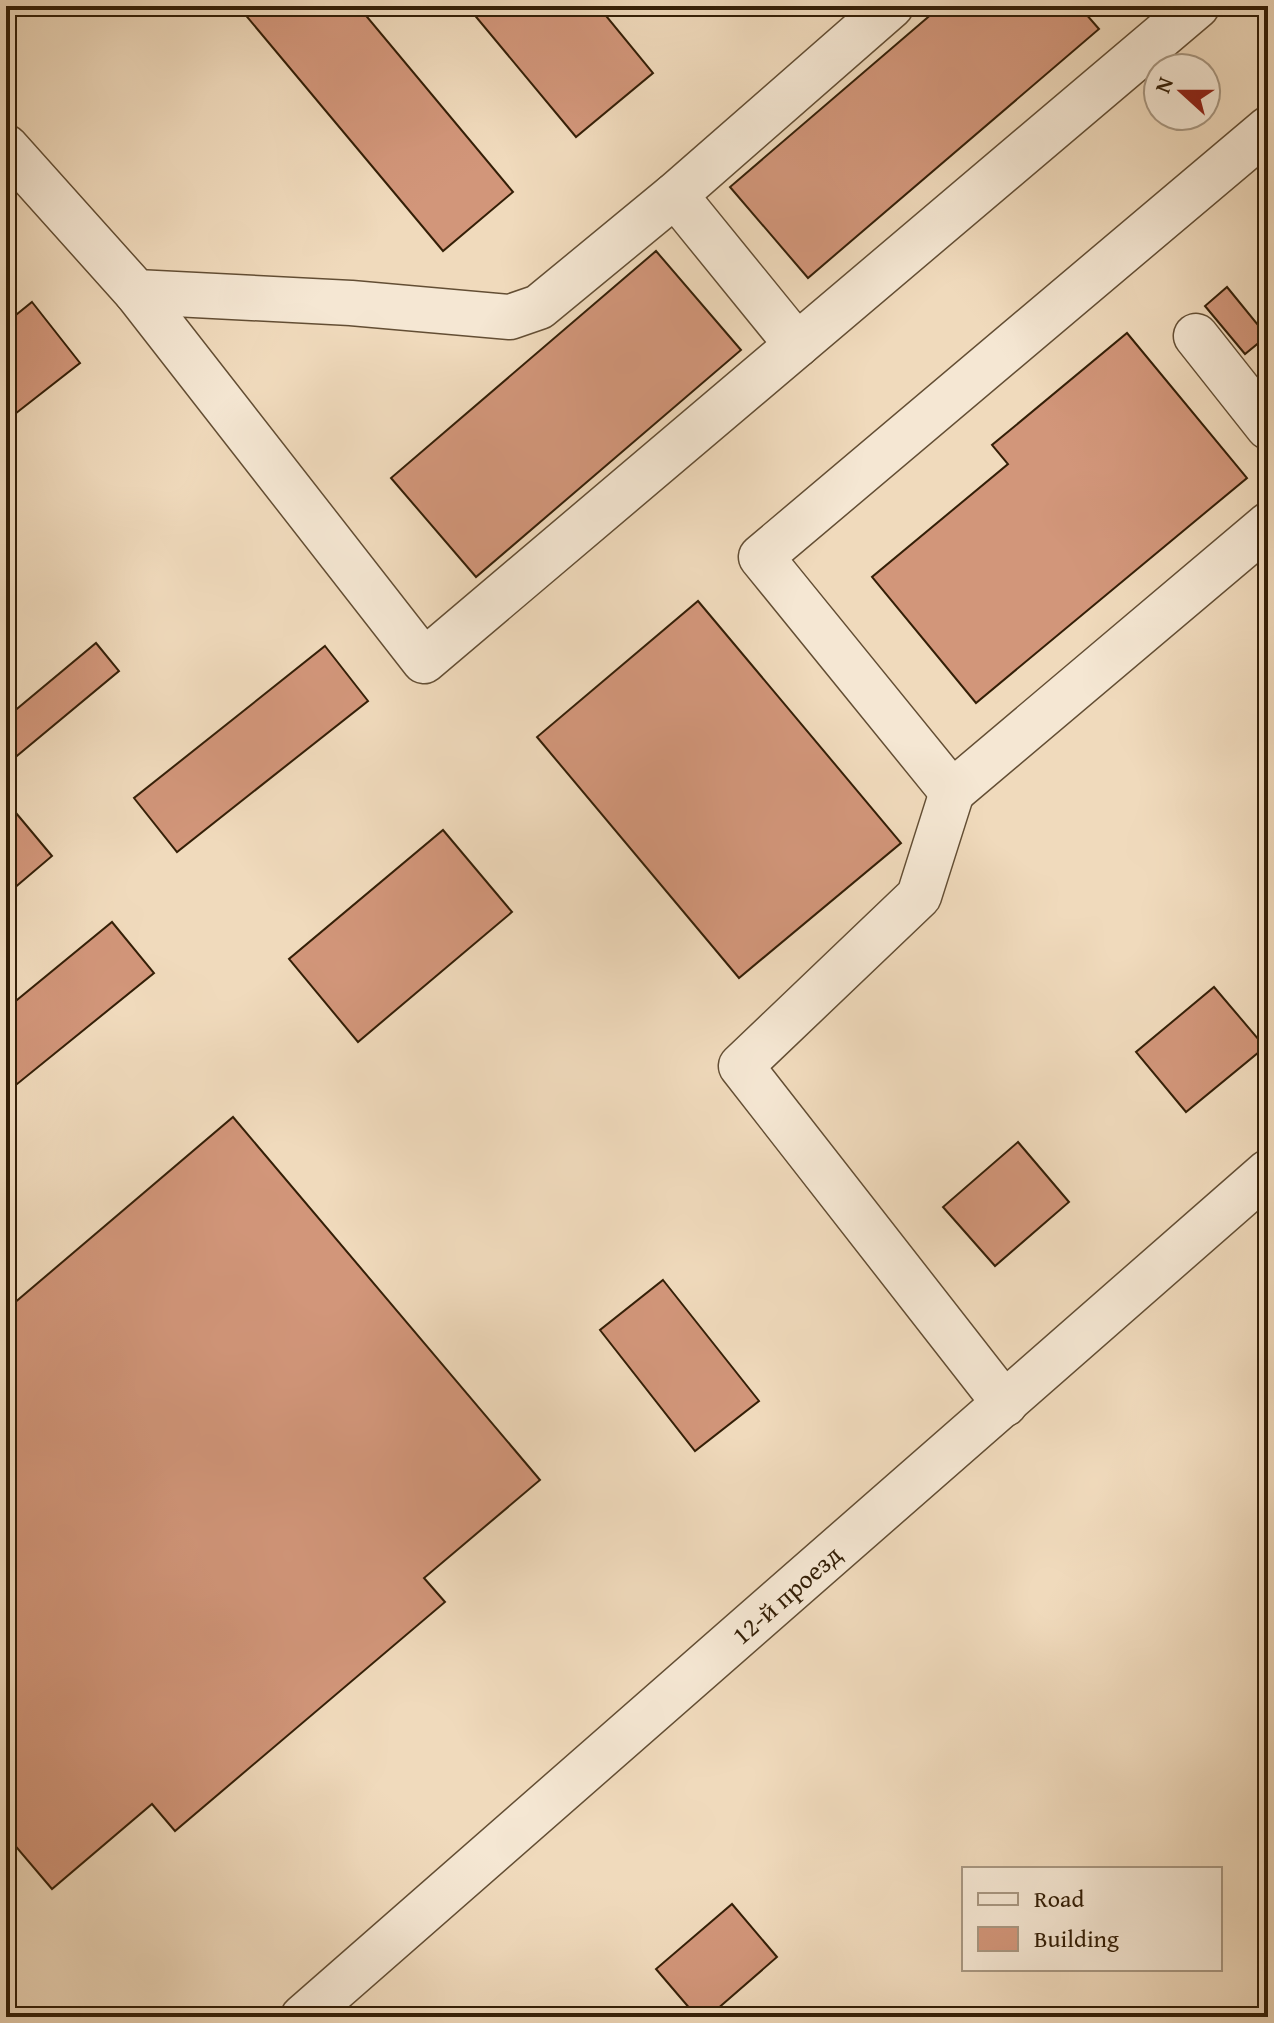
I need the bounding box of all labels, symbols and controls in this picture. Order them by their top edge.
north arrow [1142,52,1222,132]
text: N [1146,72,1181,97]
street label: 12-й проезд [722,1535,850,1653]
legend [962,1867,1222,1971]
text: Road [1034,1881,1084,1916]
text: Building [1034,1921,1119,1956]

